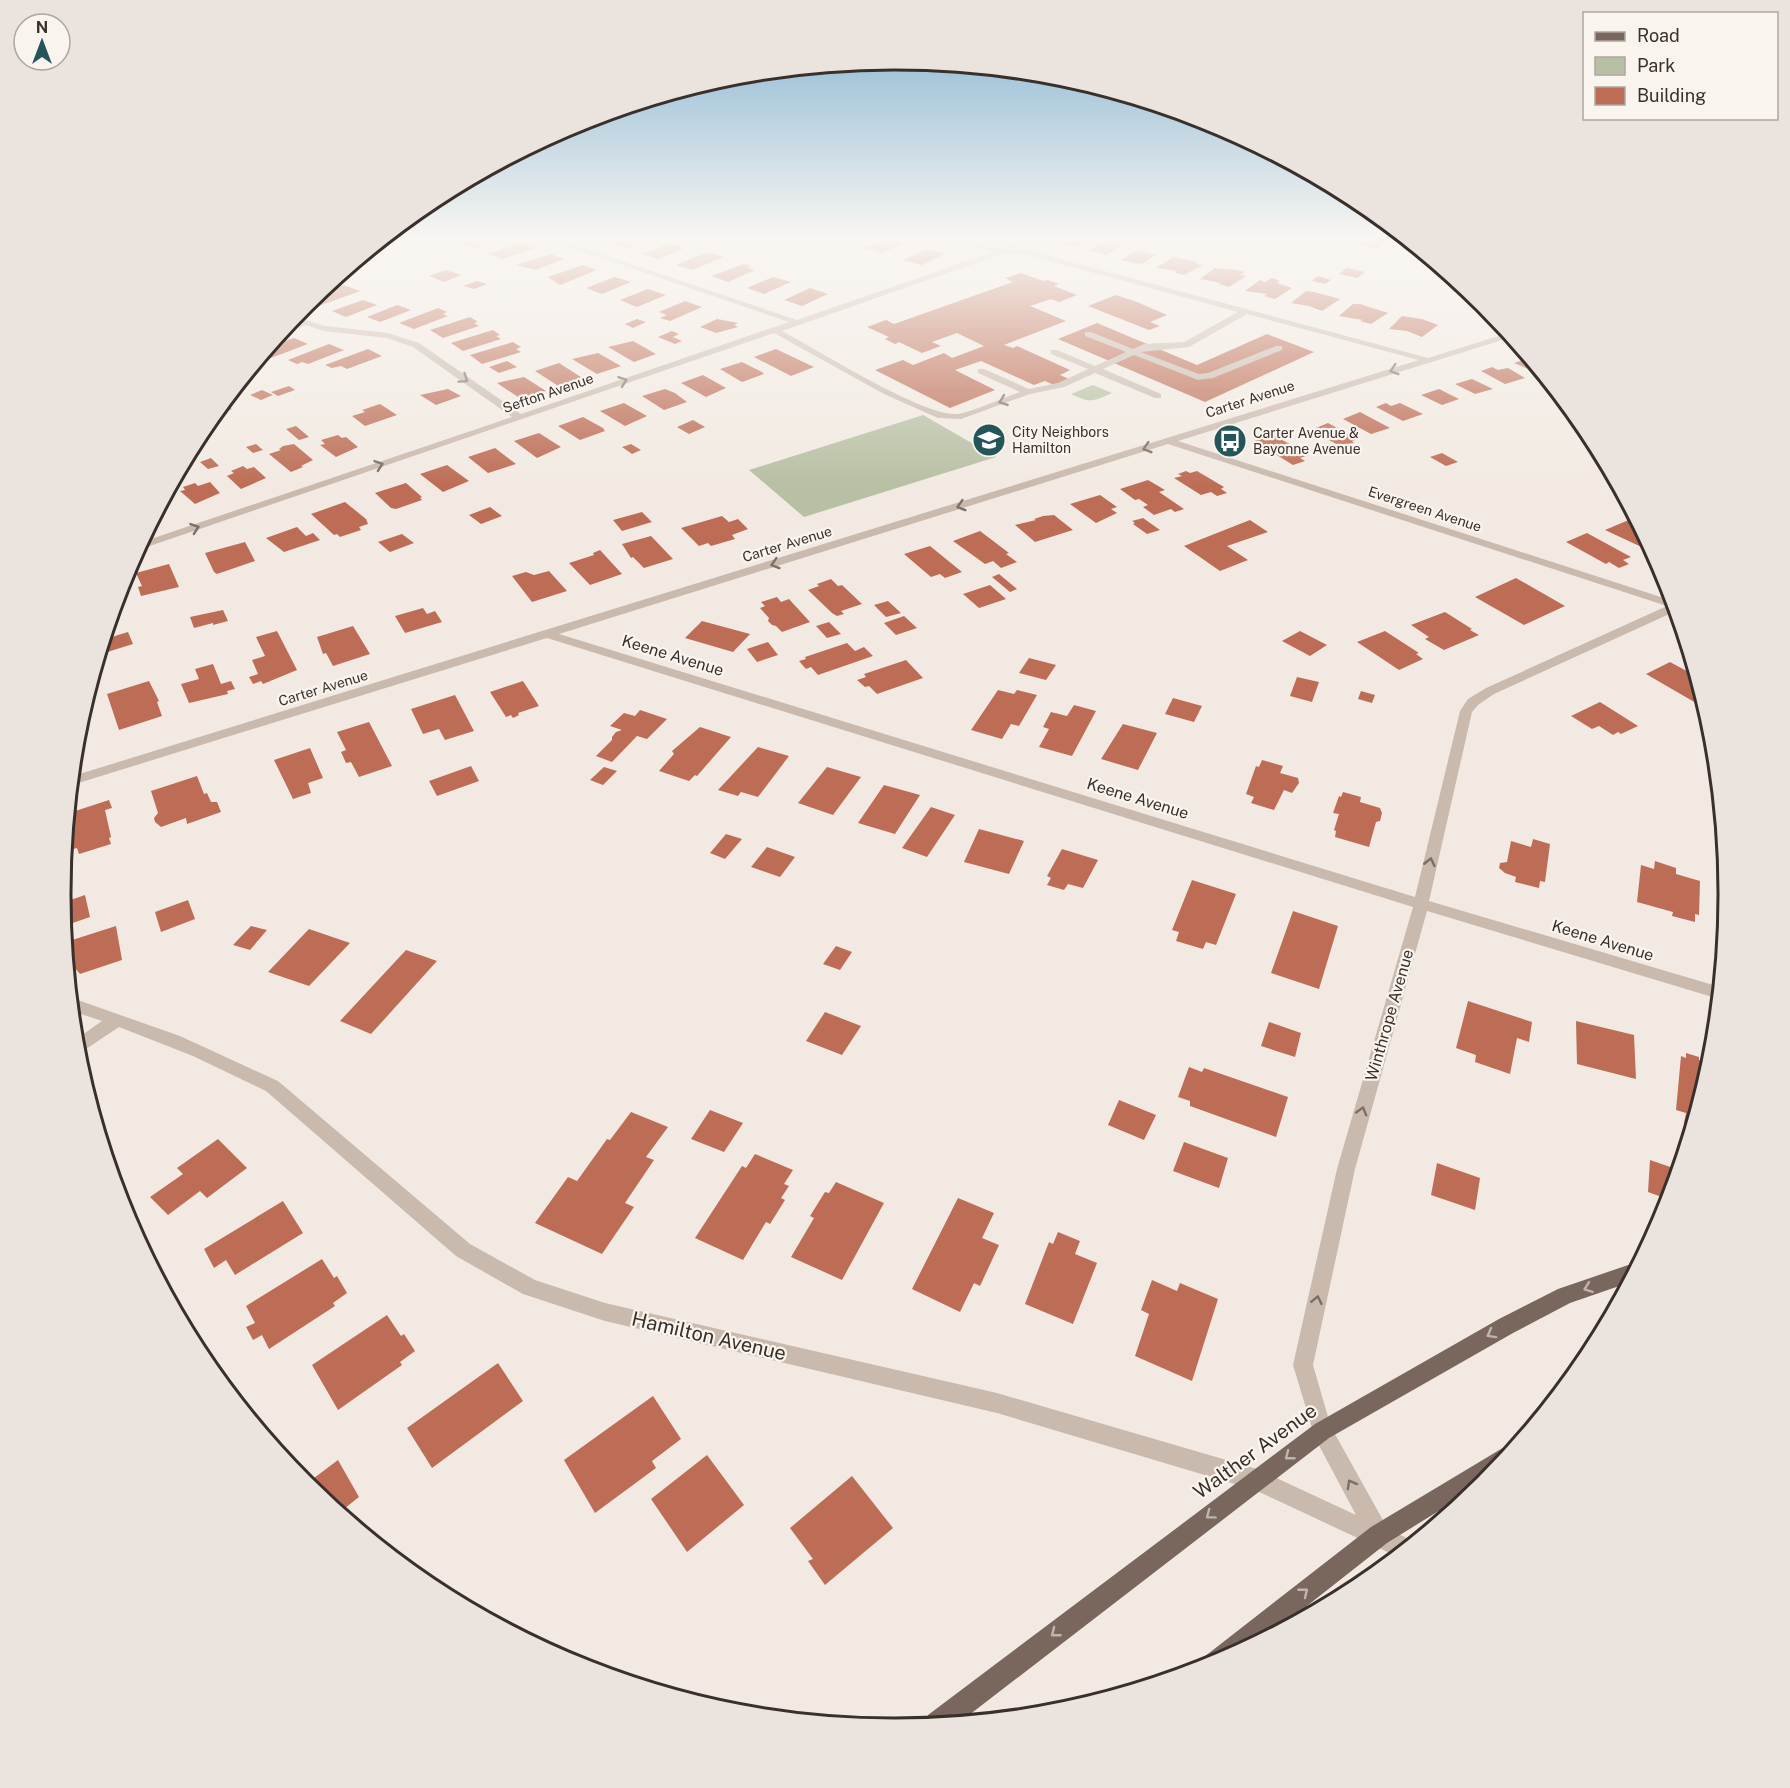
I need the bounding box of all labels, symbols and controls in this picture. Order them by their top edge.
north arrow [12,12,72,72]
legend [1583,12,1778,120]
text: N [36,18,48,37]
text: Road [1637,25,1680,46]
text: Park [1637,55,1675,76]
text: Building [1637,85,1706,106]
one-way arrow [1389,363,1400,375]
street label: Sefton Avenue [501,370,596,416]
one-way arrow [457,372,468,383]
one-way arrow [617,376,628,389]
street label: Carter Avenue [1203,377,1297,421]
one-way arrow [998,393,1009,406]
school or university icon: City Neighbors Hamilton [971,422,1007,458]
bus stop icon: Carter Avenue & Bayonne Avenue [1212,423,1248,459]
place label: City Neighbors Hamilton [1012,424,1109,456]
place label: Carter Avenue & Bayonne Avenue [1253,425,1361,457]
one-way arrow [1142,440,1153,453]
one-way arrow [373,460,384,472]
street label: Evergreen Avenue [1366,483,1484,535]
one-way arrow [956,499,967,511]
one-way arrow [189,523,199,535]
street label: Carter Avenue [740,523,834,565]
one-way arrow [770,557,781,569]
street label: Keene Avenue [620,631,726,680]
street label: Carter Avenue [276,667,370,709]
street label: Keene Avenue [1085,774,1191,823]
one-way arrow [1423,857,1436,867]
street label: Keene Avenue [1550,916,1656,965]
street label: Winthrope Avenue [1362,947,1417,1083]
one-way arrow [1355,1106,1367,1117]
one-way arrow [1583,1281,1594,1293]
one-way arrow [1310,1296,1323,1306]
street label: Hamilton Avenue [629,1307,789,1365]
one-way arrow [1487,1327,1497,1338]
street label: Walther Avenue [1189,1398,1321,1504]
one-way arrow [1284,1449,1295,1460]
one-way arrow [1347,1480,1358,1490]
one-way arrow [1206,1508,1217,1519]
one-way arrow [1297,1589,1308,1600]
one-way arrow [1051,1626,1062,1637]

